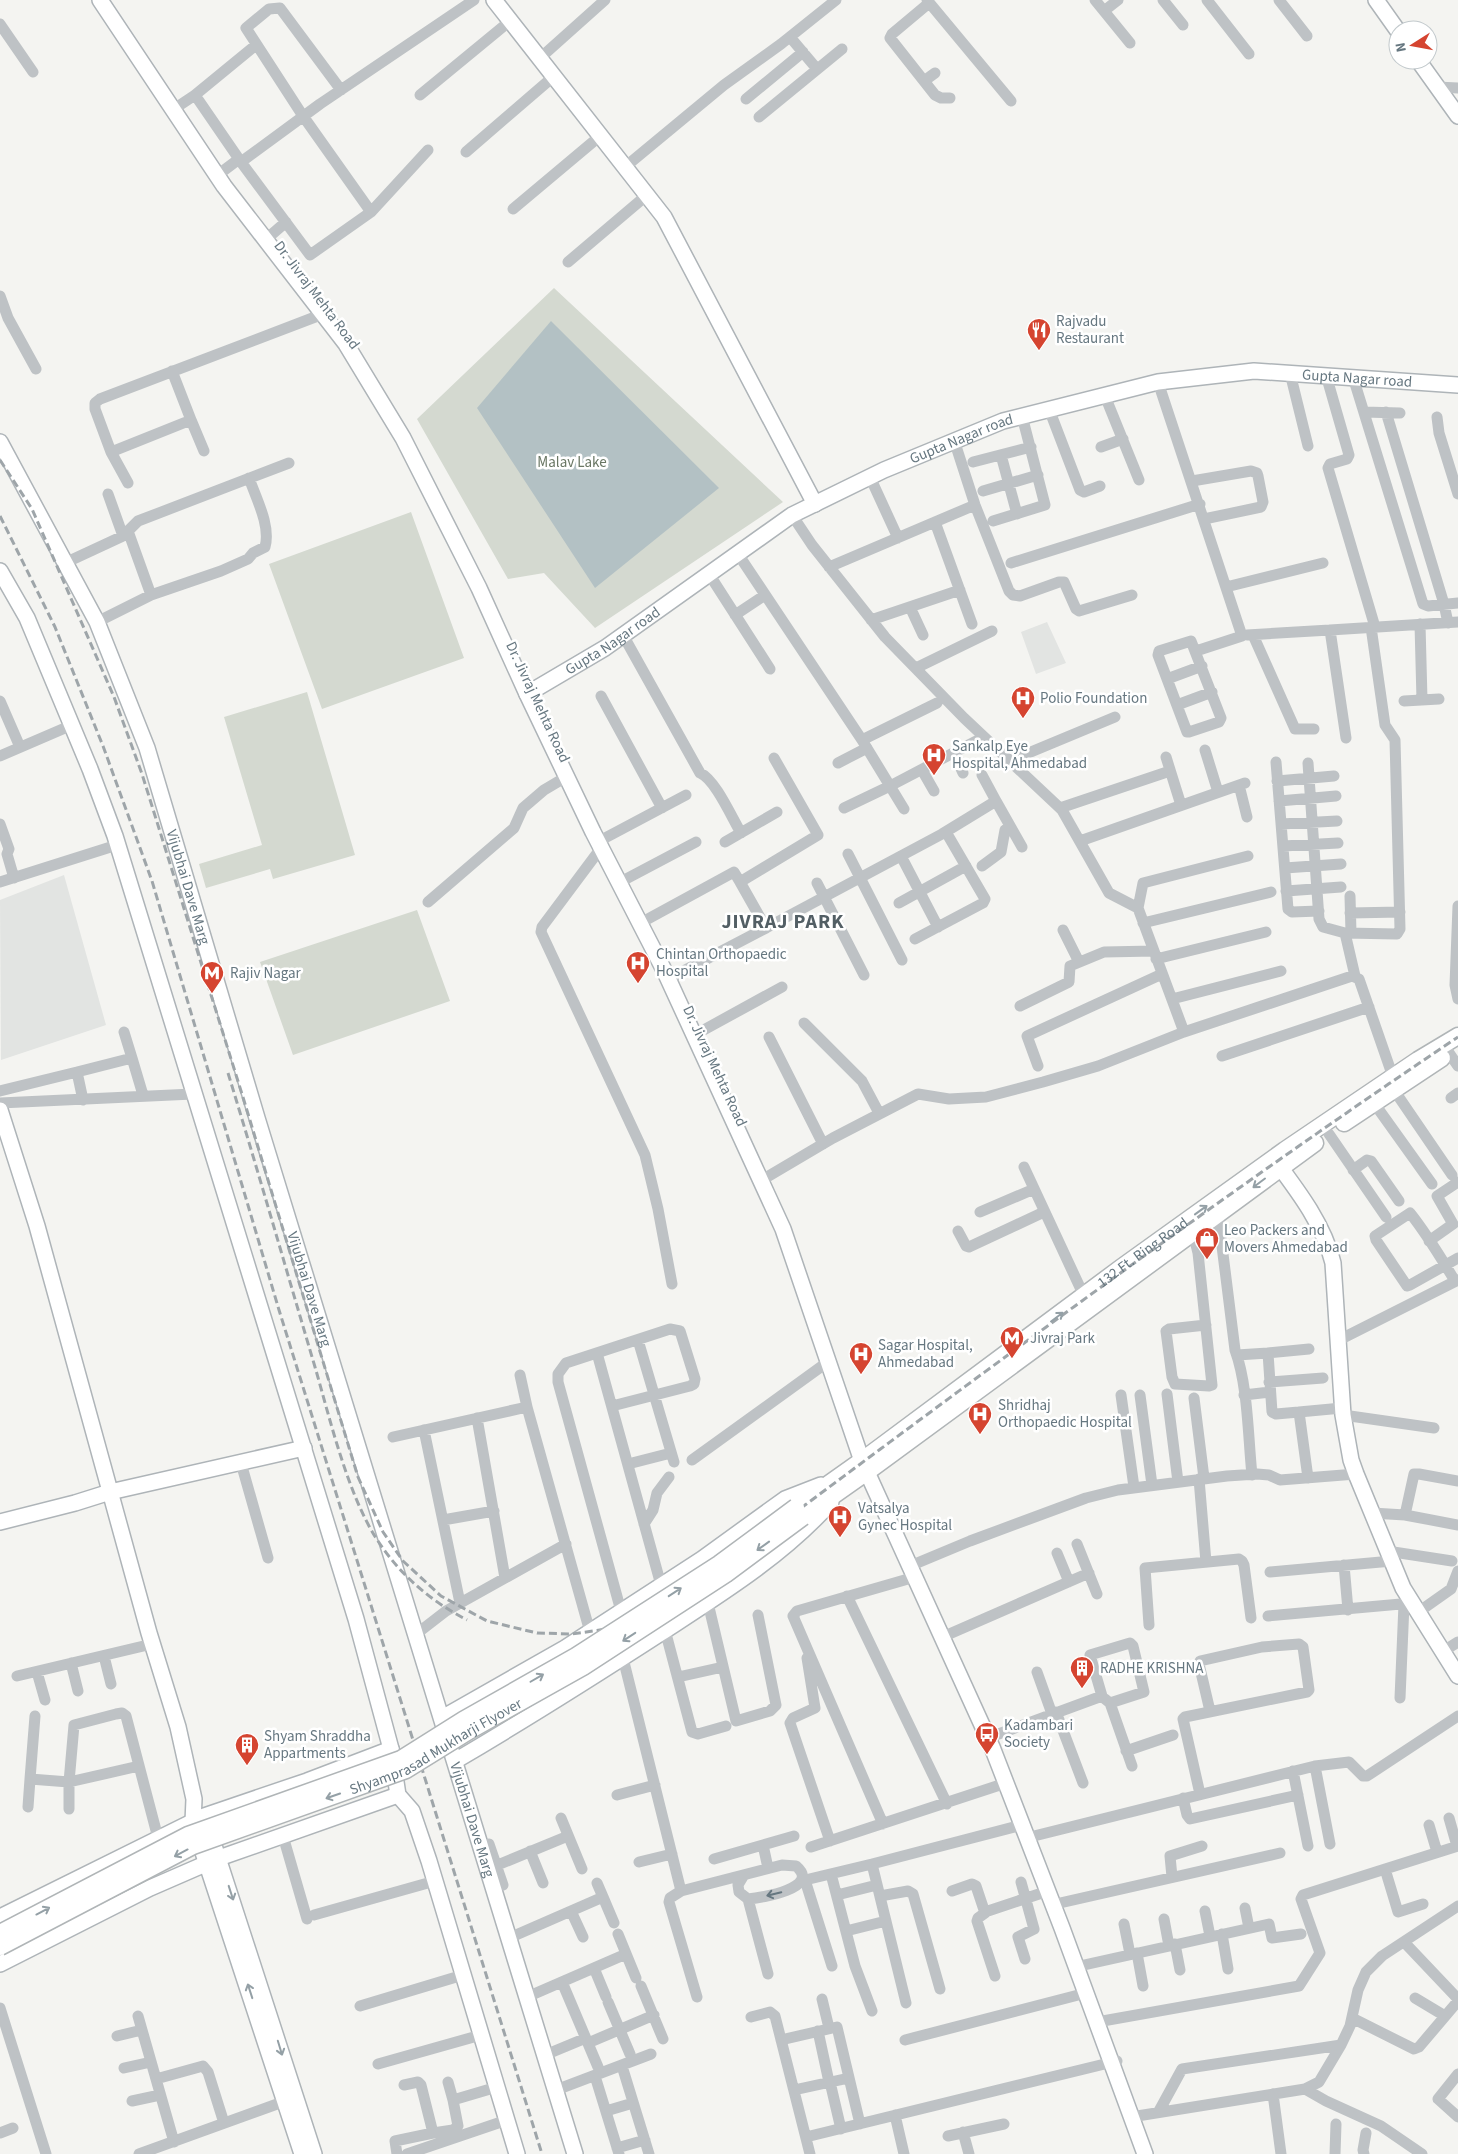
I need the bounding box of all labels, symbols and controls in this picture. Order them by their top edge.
north arrow [1388,20,1438,70]
text: N [1391,41,1412,54]
street label: Dr. Jivraj Mehta Road [269,237,365,354]
place label: Rajvadu Restaurant [1056,311,1124,349]
restaurant icon: Rajvadu Restaurant [1026,317,1052,351]
street label: Gupta Nagar road [1301,364,1413,393]
street label: Gupta Nagar road [907,409,1015,469]
park label: Malav Lake [537,452,607,473]
street label: Gupta Nagar road [561,602,665,680]
street label: Dr. Jivraj Mehta Road [500,638,575,766]
hospital icon: Polio Foundation [1010,685,1036,719]
place label: Polio Foundation [1040,688,1147,709]
place label: Sankalp Eye Hospital, Ahmedabad [952,736,1087,774]
hospital icon: Sankalp Eye Hospital, Ahmedabad [921,742,947,776]
street label: Vijubhai Dave Marg [161,827,215,948]
district label: JIVRAJ PARK [721,908,845,936]
place label: Chintan Orthopaedic Hospital [656,944,787,982]
hospital icon: Chintan Orthopaedic Hospital [625,950,651,984]
metro station icon: Rajiv Nagar [199,960,225,994]
place label: Rajiv Nagar [230,963,302,984]
street label: Dr. Jivraj Mehta Road [677,1002,752,1130]
one-way arrow [1253,1178,1266,1189]
one-way arrow [1194,1205,1208,1215]
street label: 132 Ft. Ring Road [1093,1213,1193,1293]
place label: Leo Packers and Movers Ahmedabad [1224,1220,1348,1258]
shop icon: Leo Packers and Movers Ahmedabad [1194,1226,1220,1260]
street label: Vijubhai Dave Marg [281,1229,337,1350]
one-way arrow [1050,1311,1063,1322]
metro station icon: Jivraj Park [999,1325,1025,1359]
place label: Jivraj Park [1030,1328,1096,1349]
place label: Sagar Hospital, Ahmedabad [878,1335,973,1373]
hospital icon: Sagar Hospital, Ahmedabad [848,1341,874,1375]
place label: Shridhaj Orthopaedic Hospital [998,1395,1132,1433]
hospital icon: Shridhaj Orthopaedic Hospital [967,1401,993,1435]
place label: Vatsalya Gynec Hospital [858,1498,952,1536]
hospital icon: Vatsalya Gynec Hospital [827,1504,853,1538]
one-way arrow [757,1541,771,1551]
one-way arrow [667,1587,681,1597]
one-way arrow [622,1632,636,1642]
building icon: RADHE KRISHNA [1069,1655,1095,1689]
place label: RADHE KRISHNA [1100,1658,1204,1679]
one-way arrow [529,1673,543,1683]
street label: Shyamprasad Mukharji Flyover [347,1693,527,1800]
place label: Kadambari Society [1004,1715,1073,1753]
bus stop icon: Kadambari Society [974,1721,1000,1755]
place label: Shyam Shraddha Appartments [264,1726,371,1764]
building icon: Shyam Shraddha Appartments [234,1732,260,1766]
street label: Vijubhai Dave Marg [444,1760,500,1880]
one-way arrow [326,1792,341,1801]
one-way arrow [174,1848,188,1858]
one-way arrow [226,1885,236,1901]
one-way arrow [767,1890,783,1899]
one-way arrow [36,1906,51,1916]
one-way arrow [244,1983,254,1999]
one-way arrow [276,2040,285,2055]

